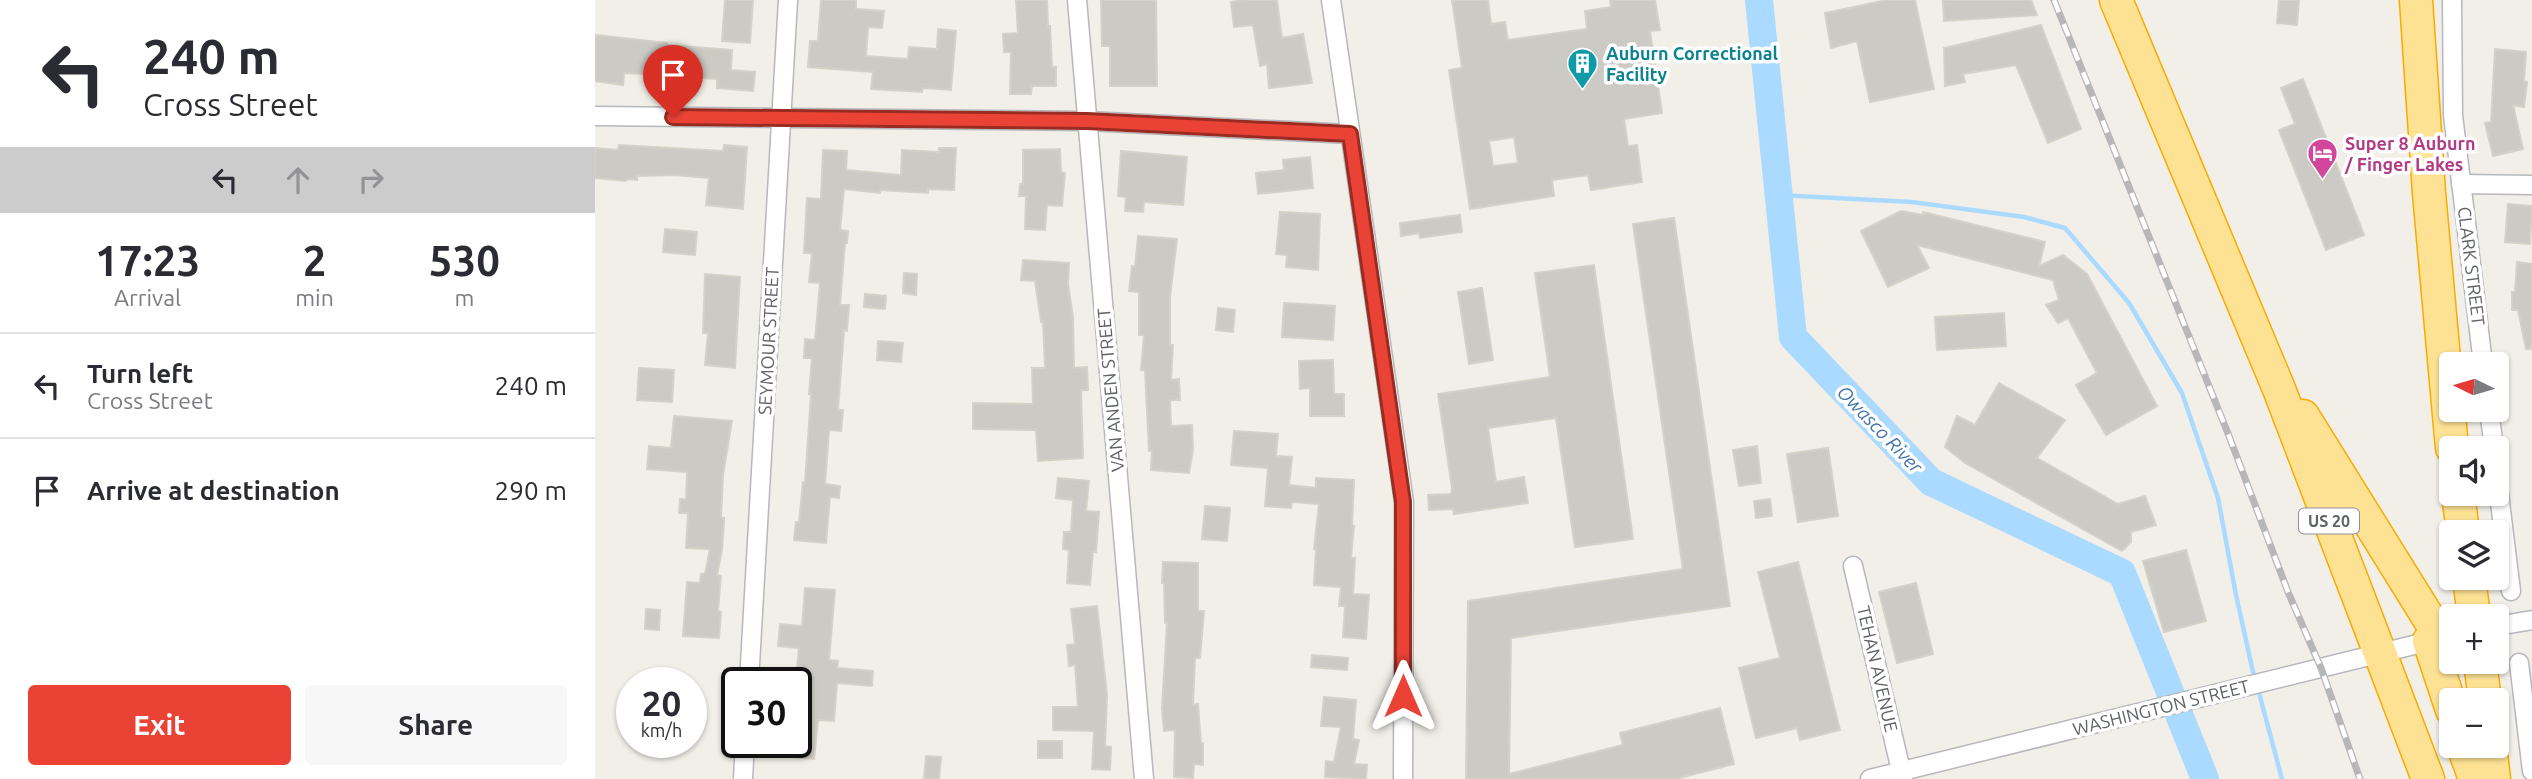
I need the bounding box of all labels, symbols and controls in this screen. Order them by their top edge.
icon: left [28,28,119,119]
text: 240 m [143,28,280,83]
place label: Auburn Correctional Facility [1606,43,1779,84]
pin [643,45,703,117]
building icon: Auburn Correctional Facility [1566,47,1600,91]
icon: arrive [654,56,692,94]
text: Cross Street [143,86,318,122]
place label: Super 8 Auburn / Finger Lakes [2344,133,2475,174]
hotel icon: Super 8 Auburn / Finger Lakes [2305,137,2339,181]
icon: left [206,161,244,199]
icon: ahead [279,161,317,199]
icon: right [352,161,390,199]
street label: CLARK STREET [2455,205,2489,326]
text: 17:23 [95,237,200,284]
text: 2 [303,237,326,284]
text: 530 [429,237,500,284]
street label: SEYMOUR STREET [754,266,782,415]
text: Arrival [114,285,181,310]
text: min [295,285,334,310]
text: m [454,285,474,310]
street label: VAN ANDEN STREET [1093,307,1127,473]
north arrow [2439,352,2509,422]
map controls [2439,352,2509,758]
text: Turn left [87,359,193,388]
icon: left [28,367,66,405]
text: 240 m [495,371,567,400]
water label: Owasco River [1833,381,1928,478]
text: Cross Street [87,388,213,413]
button: sound [2439,436,2509,506]
icon: arrive [28,472,66,510]
text: Arrive at destination [87,476,340,505]
text: 290 m [495,476,567,505]
road number: US 20 [2299,508,2359,534]
button: layers [2439,520,2509,590]
street label: TEHAN AVENUE [1854,604,1902,734]
button: + [2439,604,2509,674]
position arrow [1366,659,1440,733]
speed limit sign: 30 [721,667,812,758]
street label: WASHINGTON STREET [2070,675,2251,739]
text: 20 [642,683,681,723]
button: Exit [28,685,291,765]
button: Share [305,685,567,765]
button: − [2439,688,2509,758]
text: km/h [641,720,682,740]

